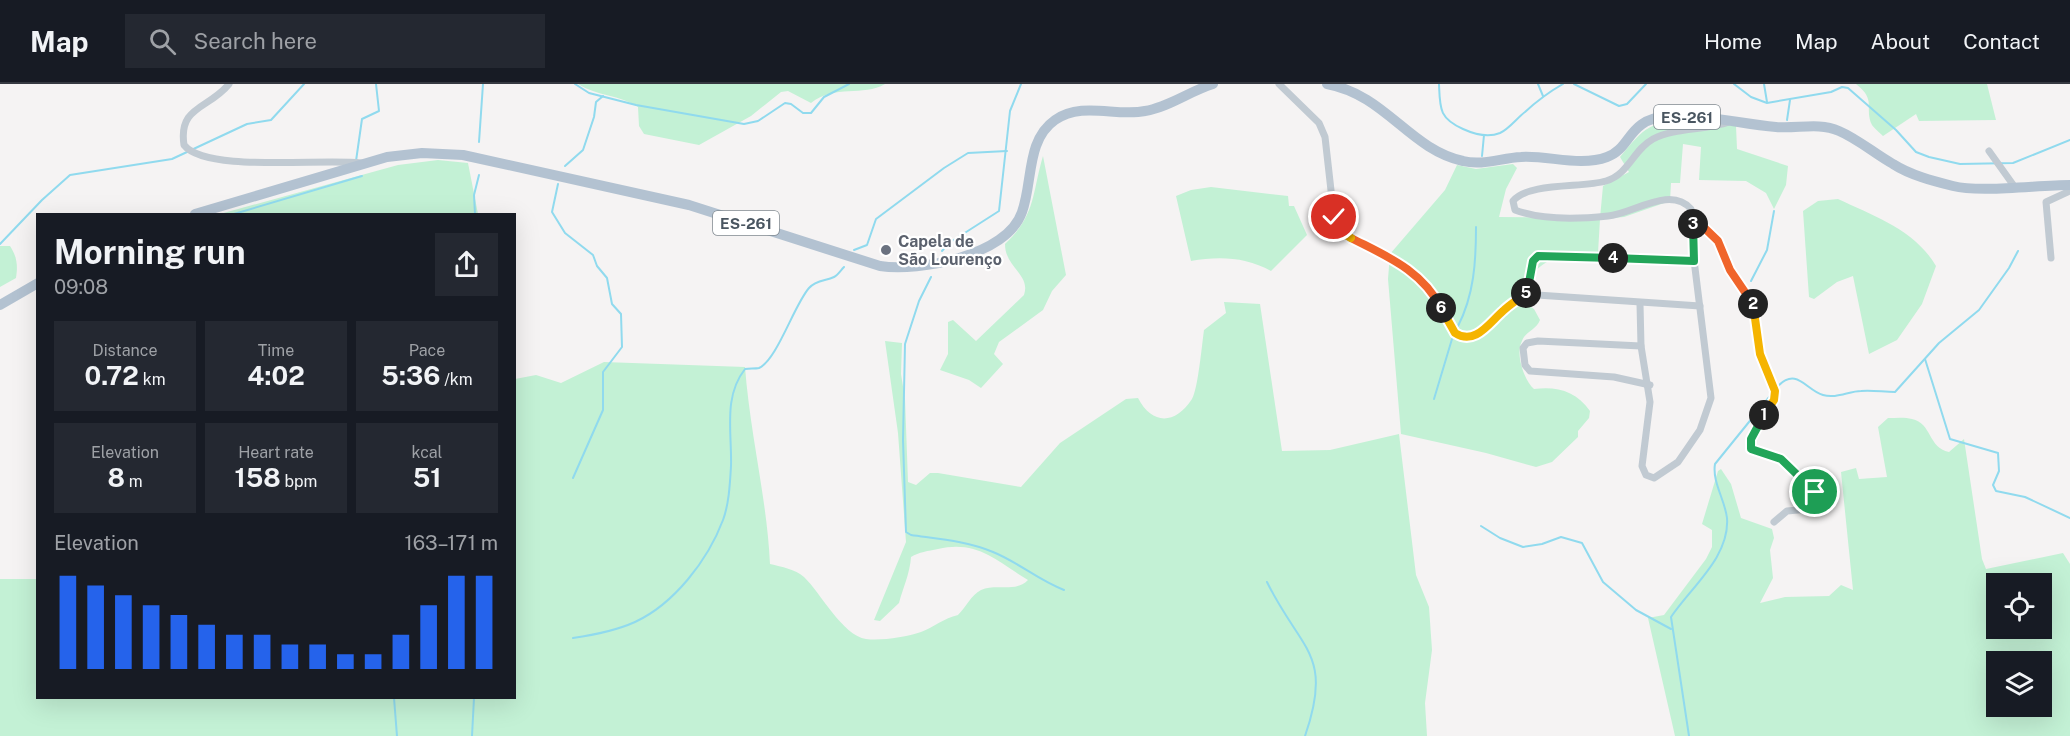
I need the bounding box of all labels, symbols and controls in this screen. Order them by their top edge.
search box [125,14,545,68]
text: Map [30,25,89,58]
icon: search [146,25,179,58]
text: Search here [194,28,317,54]
text: Home [1704,29,1762,54]
text: Map [1795,29,1838,54]
text: About [1871,29,1930,54]
text: Contact [1963,29,2040,54]
road number: ES-261 [1654,105,1720,129]
pin [1308,191,1359,242]
icon: check [1317,200,1350,233]
pin: 3 [1678,209,1708,239]
road number: ES-261 [713,211,779,235]
text: 3 [1688,214,1698,233]
place label: Capela de São Lourenço [898,232,1002,269]
text: Morning run [54,233,246,271]
button: share [435,233,498,296]
marker: Capela de São Lourenço [879,243,893,257]
pin: 4 [1598,243,1628,273]
text: 4 [1608,248,1618,267]
text: 09:08 [54,275,108,299]
pin: 5 [1511,278,1541,308]
text: 5 [1521,283,1531,302]
pin: 2 [1738,289,1768,319]
pin: 6 [1426,293,1456,323]
text: 2 [1748,294,1758,313]
text: 6 [1436,298,1446,317]
text: Distance [93,341,157,360]
text: Time [258,341,294,360]
text: Pace [409,341,445,360]
text: 0.72 [84,360,139,391]
text: 4:02 [247,360,305,391]
text: 5:36 [381,360,440,391]
text: km [139,370,166,389]
text: /km [440,370,473,389]
pin: 1 [1749,400,1779,430]
text: 1 [1761,405,1767,424]
text: Elevation [91,443,159,462]
text: Heart rate [238,443,314,462]
text: kcal [412,443,442,462]
text: 8 [107,462,125,493]
text: 158 [235,462,281,493]
text: 51 [413,462,441,493]
pin [1789,466,1840,517]
text: m [125,472,143,491]
text: bpm [281,472,317,491]
icon: arrive [1798,475,1831,508]
text: Elevation [54,531,139,555]
text: 163–171 m [405,531,498,555]
map controls [1986,573,2052,717]
button: locate [1986,573,2052,639]
button: layers [1986,651,2052,717]

